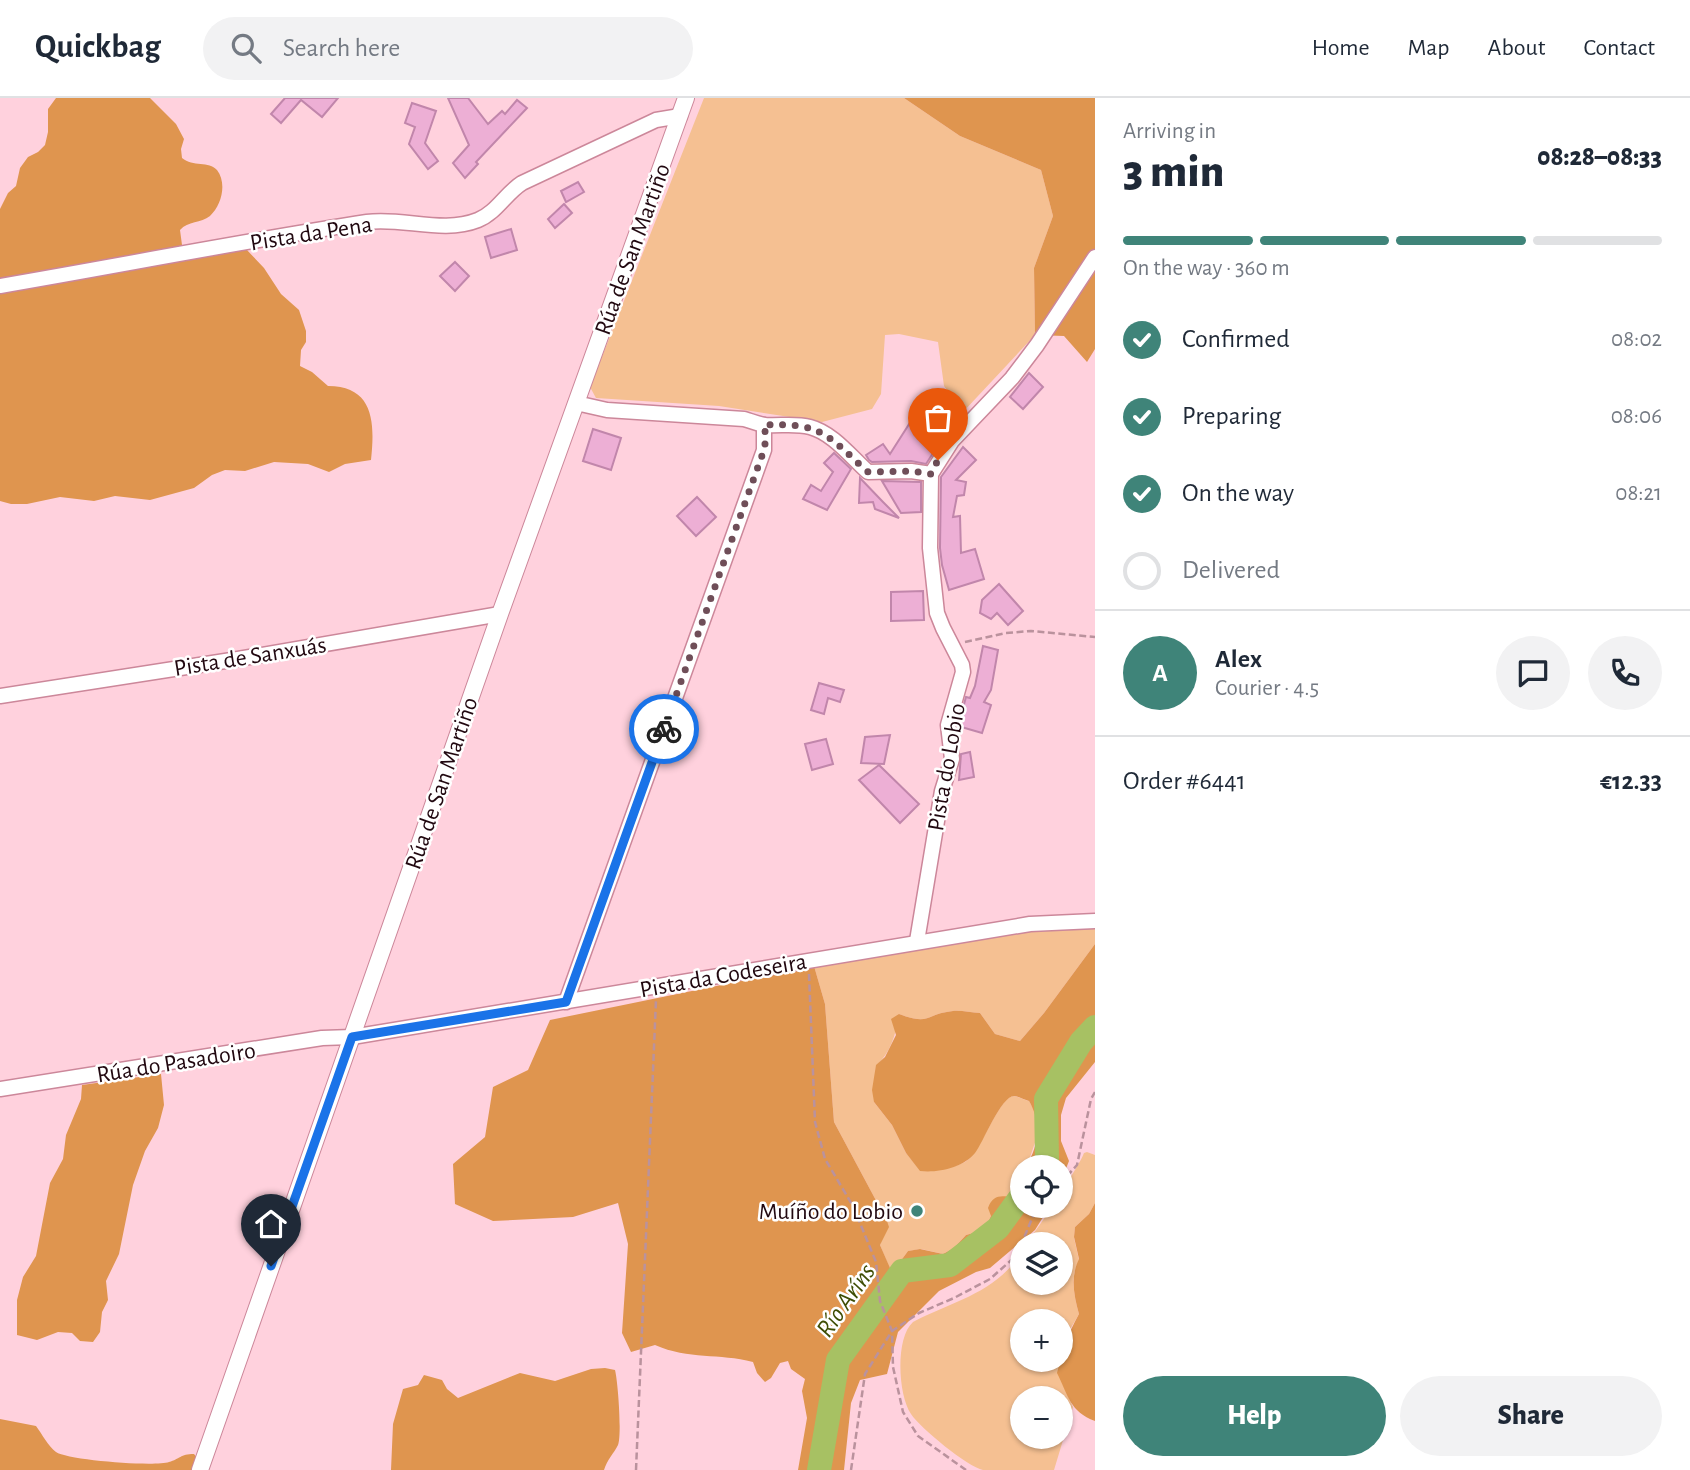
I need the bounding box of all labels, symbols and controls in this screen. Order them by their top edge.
search box [203,17,693,80]
icon: search [227,29,265,67]
text: Quickbag [35,31,161,64]
text: Search here [283,35,400,61]
text: Home [1312,36,1370,60]
text: Map [1408,36,1450,60]
text: About [1488,36,1545,60]
text: Contact [1583,36,1655,60]
text: Arriving in [1123,120,1216,143]
text: 08:28–08:33 [1537,144,1662,170]
text: 3 min [1123,149,1224,195]
street label: Rúa de San Martiño [591,160,675,338]
street label: Pista da Pena [248,212,374,255]
text: On the way · 360 m [1123,257,1290,280]
icon: check [1123,321,1161,359]
text: Confirmed [1182,326,1290,352]
text: 08:02 [1611,328,1662,351]
pin [908,388,968,460]
icon: check [1123,398,1161,436]
icon: bag [919,399,957,437]
text: Preparing [1182,403,1281,429]
text: 08:06 [1611,405,1662,428]
icon: check [1123,475,1161,513]
text: On the way [1182,480,1294,506]
text: 08:21 [1615,482,1662,505]
text: Delivered [1182,557,1280,583]
street label: Pista de Sanxuás [172,633,328,681]
button: chat [1496,636,1570,710]
button: phone [1588,636,1662,710]
text: Alex [1215,646,1262,672]
text: A [1152,660,1168,686]
text: Courier · 4.5 [1215,677,1319,700]
street label: Rúa de San Martiño [401,694,483,873]
courier [629,694,699,764]
street label: Pista do Lobio [924,701,970,833]
icon: bike [645,710,683,748]
text: Order #6441 [1123,768,1246,794]
text: €12.33 [1600,768,1662,794]
street label: Pista da Codeseira [638,949,808,1002]
street label: Rúa do Pasadoiro [95,1039,257,1087]
map controls [1010,1155,1073,1449]
button: locate [1010,1155,1073,1218]
pin [241,1194,301,1266]
place label: Muíño do Lobio [759,1200,903,1224]
marker: Muíño do Lobio [909,1203,925,1219]
icon: home [252,1205,290,1243]
button: layers [1010,1232,1073,1295]
water label: Río Aríns [811,1259,880,1342]
button: + [1010,1309,1073,1372]
button: Help [1123,1376,1386,1456]
button: Share [1400,1376,1662,1456]
button: − [1010,1386,1073,1449]

